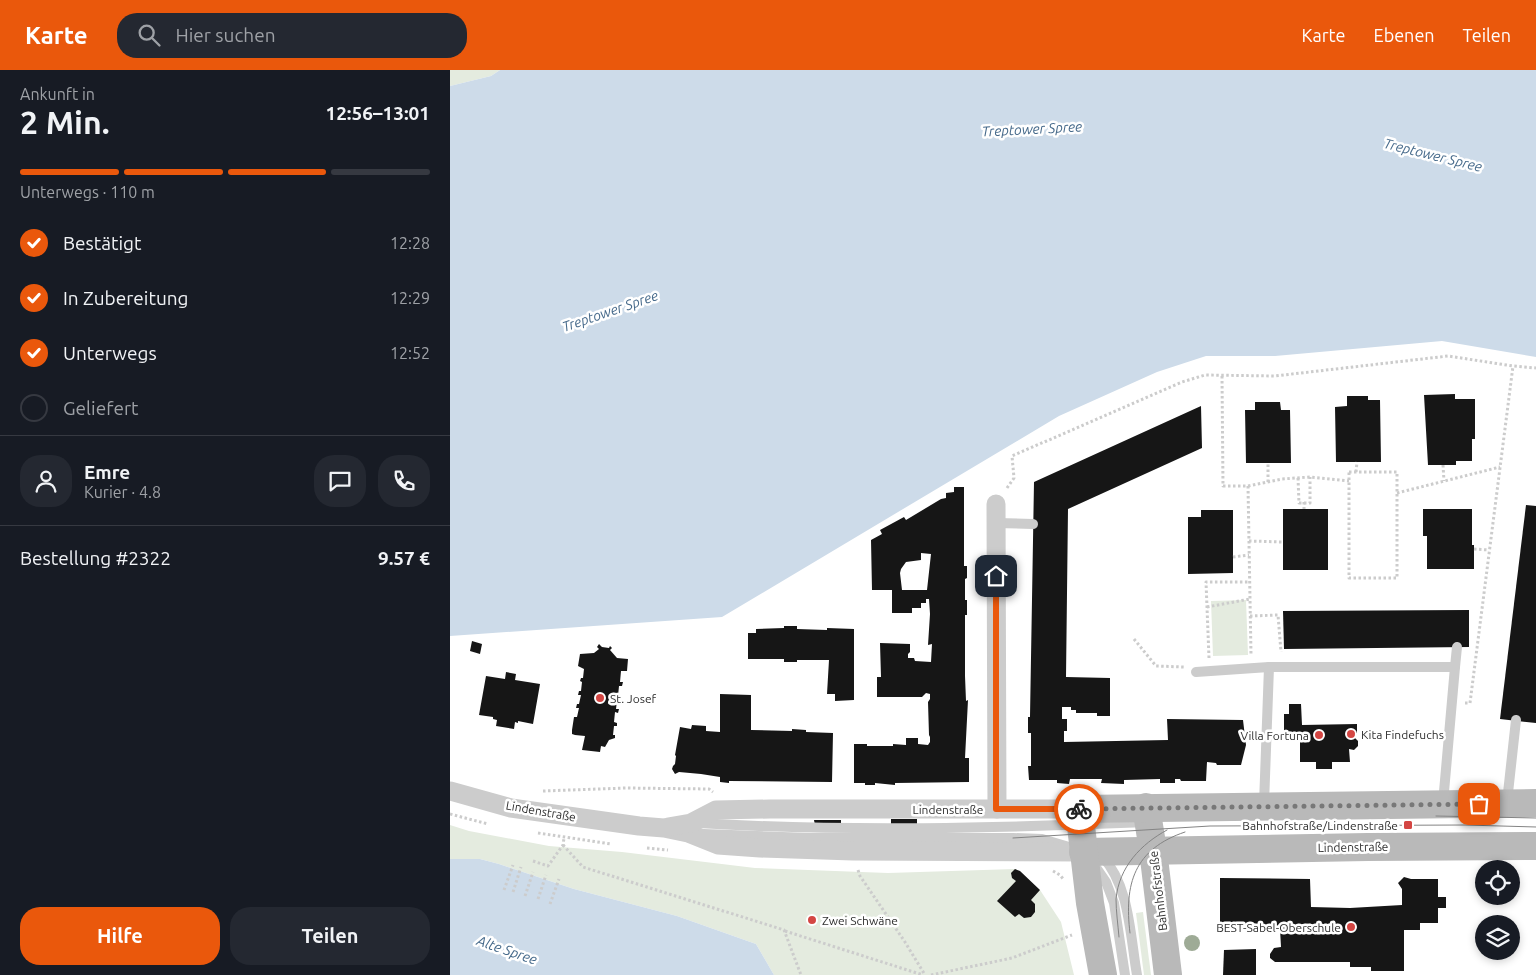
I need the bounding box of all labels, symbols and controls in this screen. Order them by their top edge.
search box [117,13,467,58]
icon: search [135,21,163,49]
text: Karte [25,22,87,49]
text: Hier suchen [175,24,276,46]
text: Karte [1302,25,1346,45]
text: Ebenen [1374,25,1435,45]
text: Teilen [1463,25,1511,45]
text: Ankunft in [20,85,95,103]
text: 12:56–13:01 [325,102,430,124]
text: 2 Min. [20,104,110,140]
water label: Treptower Spree [981,118,1083,140]
water label: Treptower Spree [1382,135,1484,175]
text: Unterwegs · 110 m [20,183,155,201]
icon: check [20,229,48,257]
text: Bestätigt [63,232,141,254]
text: 12:28 [390,234,430,252]
icon: check [20,284,48,312]
text: In Zubereitung [63,287,189,309]
water label: Treptower Spree [560,287,660,335]
text: 12:29 [390,289,430,307]
icon: check [20,339,48,367]
text: Unterwegs [63,342,157,364]
text: 12:52 [390,344,430,362]
text: Geliefert [63,397,139,419]
button: person [20,455,72,507]
button: chat [314,455,366,507]
button: phone [378,455,430,507]
text: Emre [84,461,130,483]
text: Kurier · 4.8 [84,483,161,501]
text: Bestellung #2322 [20,547,171,569]
text: 9.57 € [378,547,430,569]
pin [975,555,1017,597]
icon: home [982,562,1010,590]
marker: St. Josef [594,692,606,704]
place label: St. Josef [610,692,657,705]
marker: Kita Findefuchs [1345,728,1357,740]
place label: Kita Findefuchs [1361,728,1444,741]
place label: Villa Fortuna [1240,729,1309,742]
marker: Villa Fortuna [1313,729,1325,741]
pin [1458,783,1500,825]
courier [1054,784,1104,834]
icon: bag [1465,790,1493,818]
icon: bike [1065,795,1093,823]
street label: Lindenstraße [505,798,577,824]
street label: Lindenstraße [913,803,983,816]
place label: Bahnhofstraße/Lindenstraße [1242,819,1398,832]
marker: Bahnhofstraße/Lindenstraße [1402,819,1414,831]
street label: Lindenstraße [1317,840,1389,854]
street label: Bahnhofstraße [1147,850,1169,932]
map controls [1475,860,1520,960]
button: locate [1475,860,1520,905]
button: Hilfe [20,907,220,965]
button: Teilen [230,907,430,965]
marker: Zwei Schwäne [806,914,818,926]
place label: Zwei Schwäne [822,914,898,927]
button: layers [1475,915,1520,960]
place label: BEST-Sabel-Oberschule [1216,921,1341,934]
marker: BEST-Sabel-Oberschule [1345,921,1357,933]
water label: Alte Spree [474,932,539,968]

